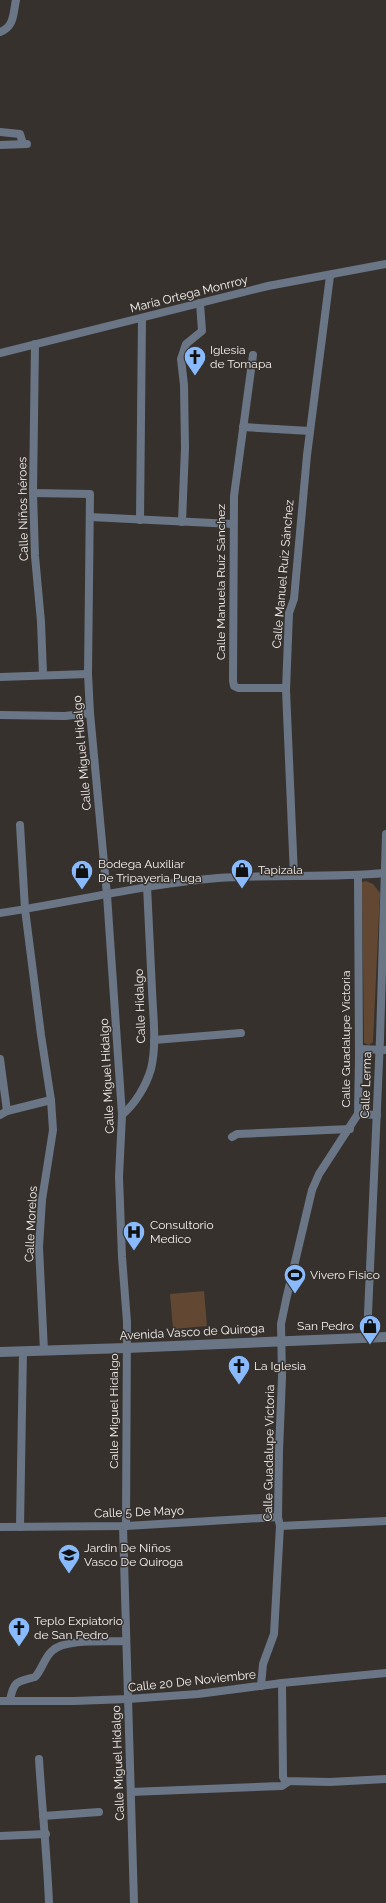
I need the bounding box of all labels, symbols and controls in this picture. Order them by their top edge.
street label: María Ortega Monrroy [129,272,250,315]
place label: Iglesia de Tomapa [210,343,272,371]
church icon: Iglesia de Tomapa [182,344,208,377]
street label: Calle Niños héroes [15,457,31,561]
street label: Calle Manuel Ruiz Sánchez [270,499,296,649]
street label: Calle Manuela Ruíz Sánchez [214,504,228,660]
street label: Calle Miguel Hidalgo [70,695,94,811]
place label: Bodega Auxiliar De Tripayeria Puga [98,857,201,885]
shop icon: Tapizala [229,857,255,890]
shop icon: Bodega Auxiliar De Tripayeria Puga [69,858,95,891]
place label: Tapizala [258,863,303,877]
street label: Calle Hidalgo [132,968,148,1044]
street label: Calle Guadalupe Victoria [339,971,353,1107]
street label: Calle Miguel Hidalgo [97,1018,117,1134]
street label: Calle Lerma [358,1051,374,1119]
street label: Calle Morelos [22,1185,40,1262]
place label: Consultorio Medico [150,1218,214,1246]
hospital icon: Consultorio Medico [121,1219,147,1252]
sports icon: Vivero Fisico [282,1262,308,1295]
place label: Vivero Fisico [310,1268,380,1282]
shop icon: San Pedro [357,1313,383,1346]
place label: San Pedro [297,1319,354,1333]
street label: Avenida Vasco de Quiroga [119,1321,265,1343]
street label: Calle Miguel Hidalgo [107,1353,121,1469]
church icon: La Iglesia [226,1353,252,1386]
place label: La Iglesia [254,1359,306,1373]
street label: Calle Guadalupe Victoria [261,1384,277,1522]
street label: Calle 5 De Mayo [94,1503,184,1521]
place label: Jardin De Niños Vasco De Quiroga [84,1541,183,1569]
school or university icon: Jardin De Niños Vasco De Quiroga [56,1542,82,1575]
place label: Teplo Expiatorio de San Pedro [34,1614,123,1642]
church icon: Teplo Expiatorio de San Pedro [6,1615,32,1648]
street label: Calle 20 De Noviembre [127,1667,257,1695]
street label: Calle Miguel Hidalgo [109,1705,127,1821]

